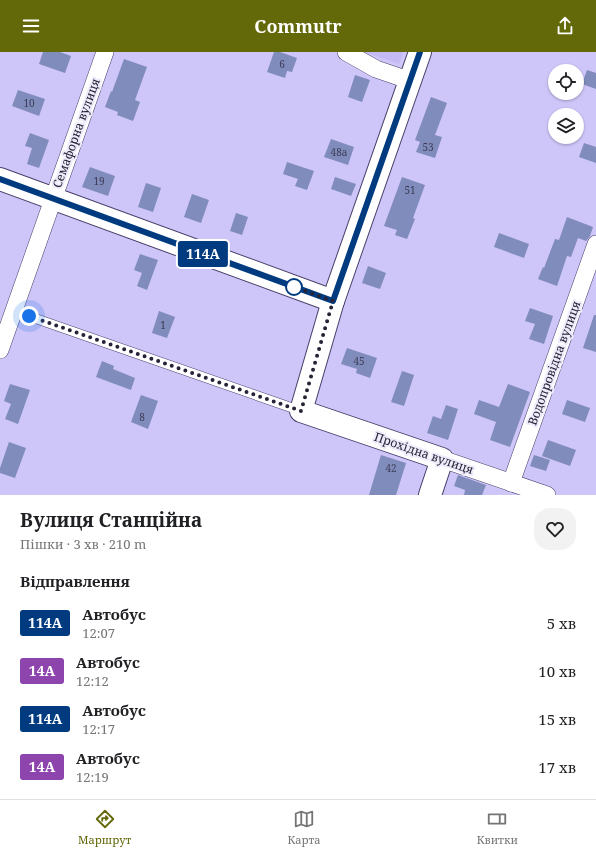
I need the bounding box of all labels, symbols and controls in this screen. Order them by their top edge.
text: Commutr [254,14,342,38]
icon: menu [20,15,42,37]
icon: share [554,15,576,37]
house number: 6 [279,57,285,71]
map controls [548,64,584,144]
button: locate [548,64,584,100]
street label: Семафорна вулиця [48,76,104,190]
house number: 10 [23,96,35,110]
button: layers [548,108,584,144]
house number: 53 [422,140,434,154]
house number: 48а [331,145,348,159]
house number: 19 [93,174,105,188]
house number: 51 [404,183,416,197]
line badge: 114А [175,241,231,267]
text: 114А [186,244,220,263]
unlabelled marker [285,278,303,296]
street label: Водопровідна вулиця [524,298,585,428]
your location [19,306,39,326]
house number: 1 [160,318,166,332]
house number: 45 [353,354,365,368]
house number: 8 [139,410,145,424]
street label: Прохідна вулиця [372,428,476,478]
house number: 42 [385,461,397,475]
text: Вулиця Станційна [20,507,202,533]
button: heart [534,508,576,550]
text: Пішки · 3 хв · 210 m [20,535,146,553]
text: Відправлення [20,571,130,591]
text: Автобус [82,604,146,624]
text: 114А [28,613,62,632]
text: 5 хв [547,613,576,633]
text: 12:07 [82,624,115,642]
text: Автобус [76,652,140,672]
text: 14А [29,661,55,680]
text: 10 хв [538,661,576,681]
text: 12:12 [76,672,109,690]
text: Автобус [82,700,146,720]
text: 114А [28,709,62,728]
text: 15 хв [538,709,576,729]
text: 12:17 [82,720,115,738]
text: Автобус [76,748,140,768]
text: 14А [29,757,55,776]
text: 17 хв [538,757,576,777]
text: 12:19 [76,768,109,786]
tab: Маршрут [78,808,131,847]
tab: Карта [288,808,321,847]
tab: Квитки [477,808,518,847]

